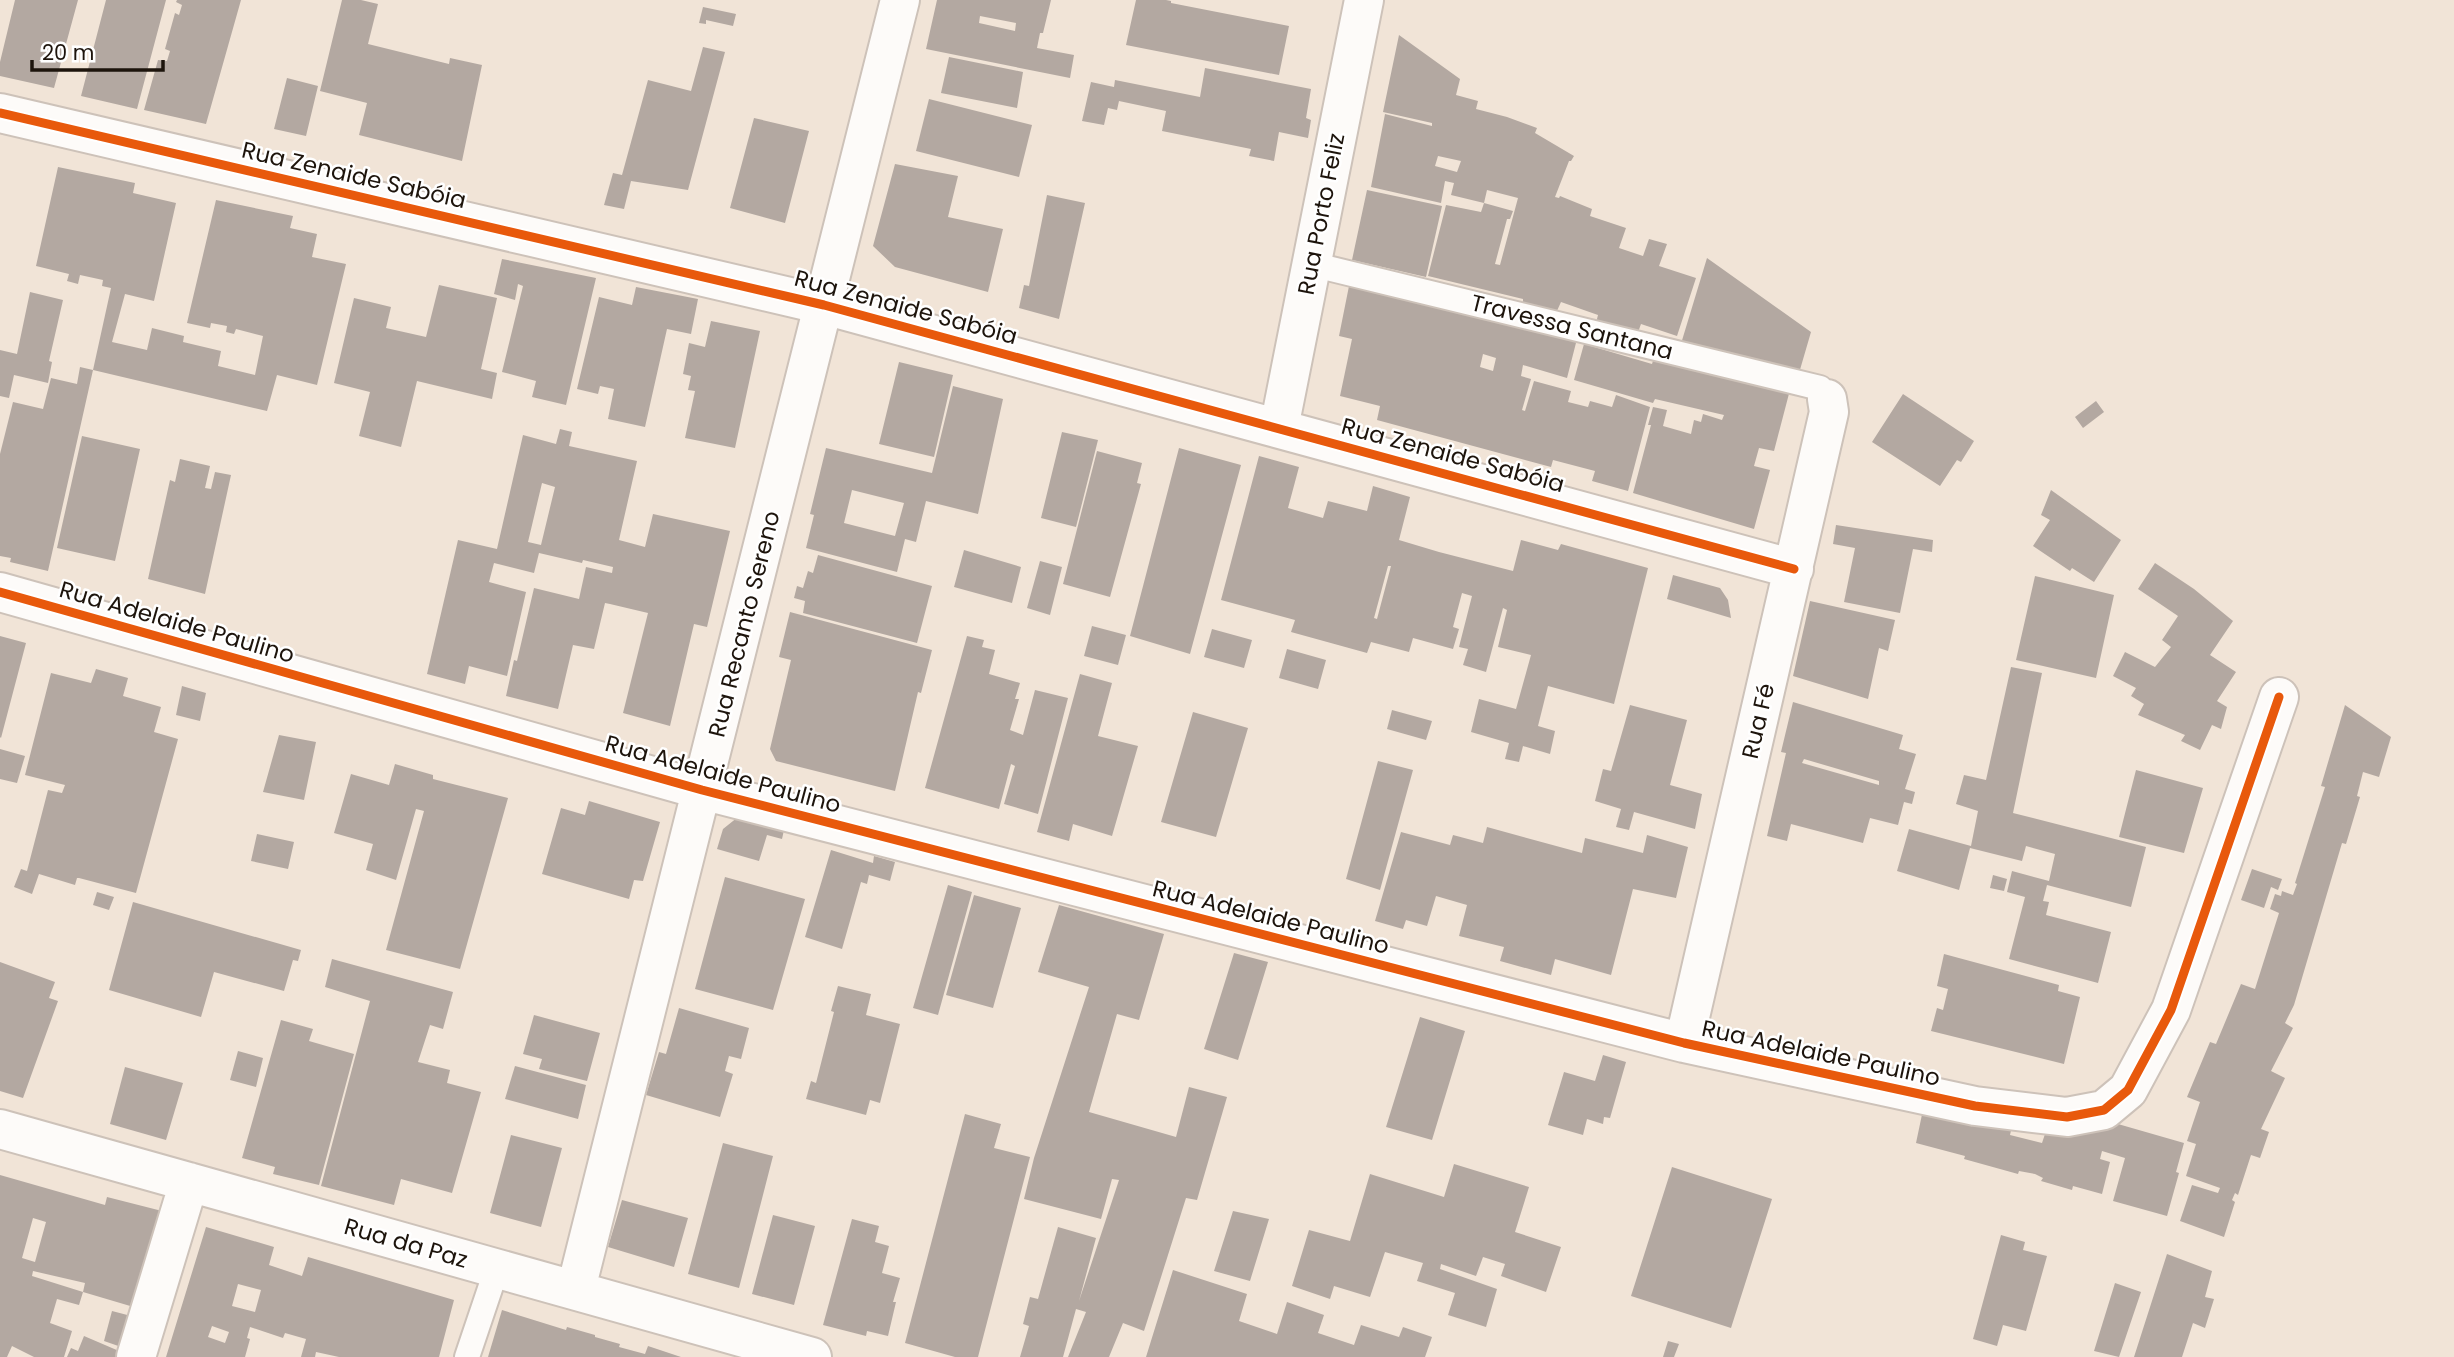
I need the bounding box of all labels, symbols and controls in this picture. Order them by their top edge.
scale bar [32,28,163,72]
text: 20 m [42,38,95,67]
street label: Rua Porto Feliz [1290,131,1352,297]
street label: Rua Zenaide Sabóia [239,134,469,216]
street label: Rua Zenaide Sabóia [791,262,1021,352]
street label: Travessa Santana [1468,286,1676,368]
street label: Rua Zenaide Sabóia [1338,410,1568,500]
street label: Rua Recanto Sereno [700,508,788,740]
street label: Rua Adelaide Paulino [56,573,298,671]
street label: Rua Fé [1734,680,1782,762]
street label: Rua Adelaide Paulino [602,727,844,821]
street label: Rua Adelaide Paulino [1149,872,1393,962]
street label: Rua Adelaide Paulino [1699,1012,1943,1094]
street label: Rua da Paz [341,1210,471,1276]

